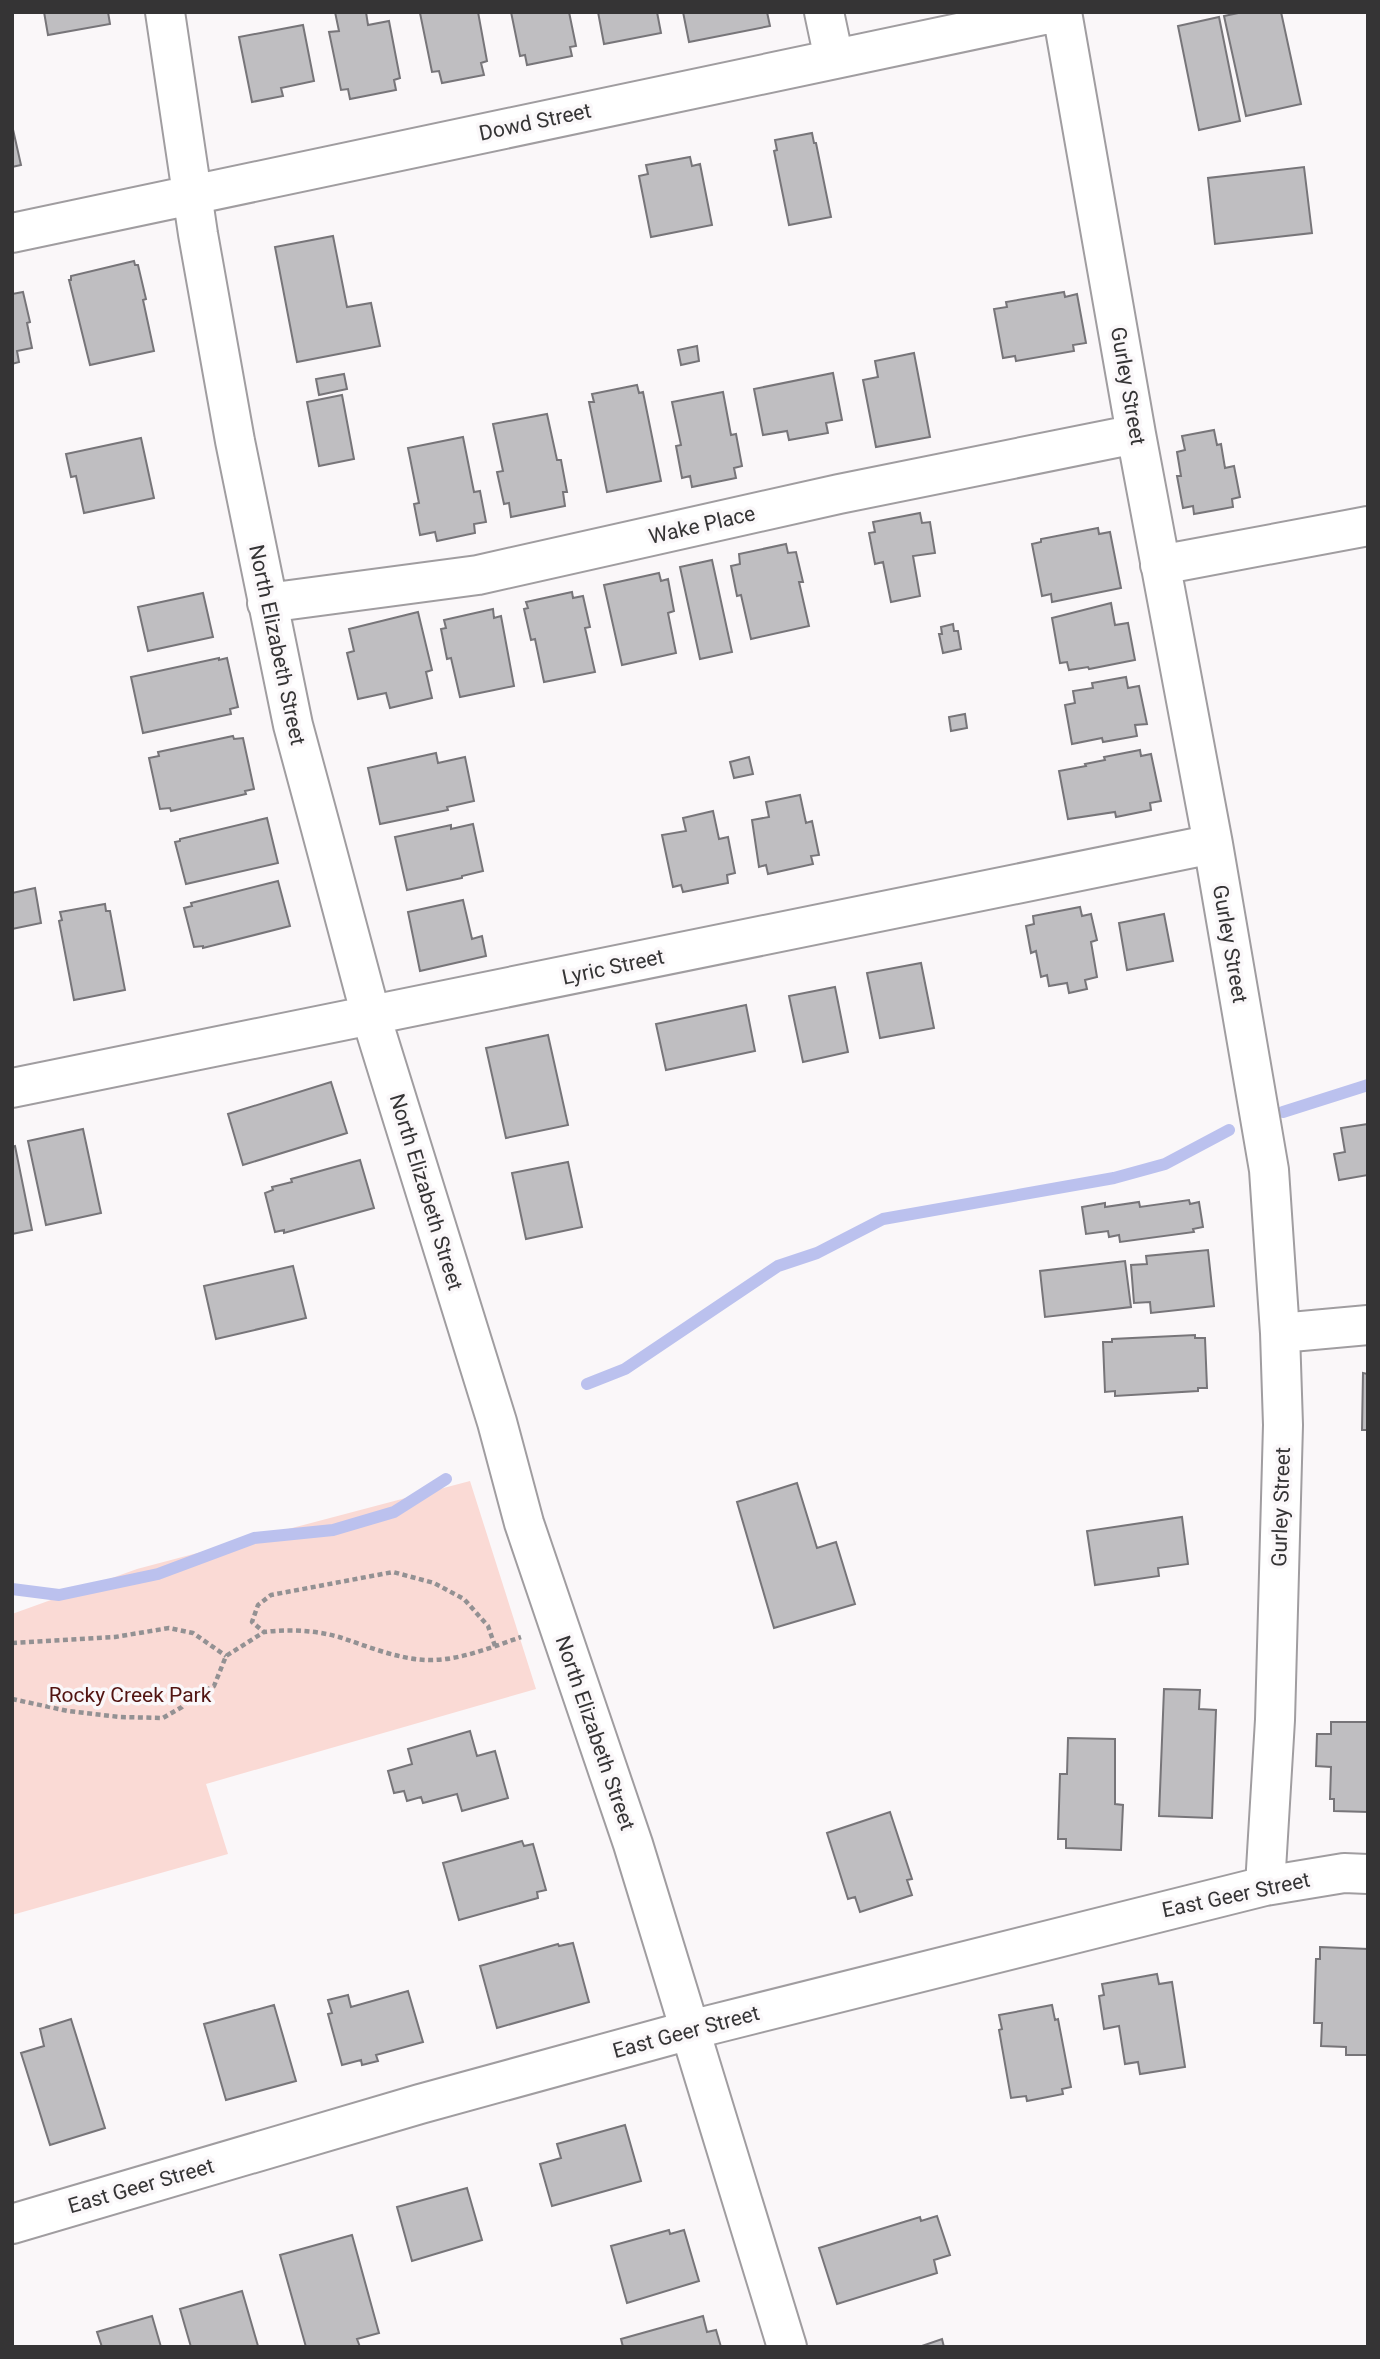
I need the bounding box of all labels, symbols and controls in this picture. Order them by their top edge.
street label: Dowd Street [477,98,593,146]
street label: Gurley Street [1106,325,1150,447]
street label: Wake Place [646,501,758,549]
street label: North Elizabeth Street [244,543,310,747]
street label: Gurley Street [1208,883,1252,1005]
street label: Lyric Street [560,944,666,990]
street label: North Elizabeth Street [385,1091,467,1293]
street label: Gurley Street [1267,1447,1295,1567]
street label: North Elizabeth Street [550,1633,640,1834]
park label: Rocky Creek Park [49,1683,212,1707]
street label: East Geer Street [1160,1868,1312,1922]
street label: East Geer Street [610,2001,762,2063]
street label: East Geer Street [65,2154,217,2218]

